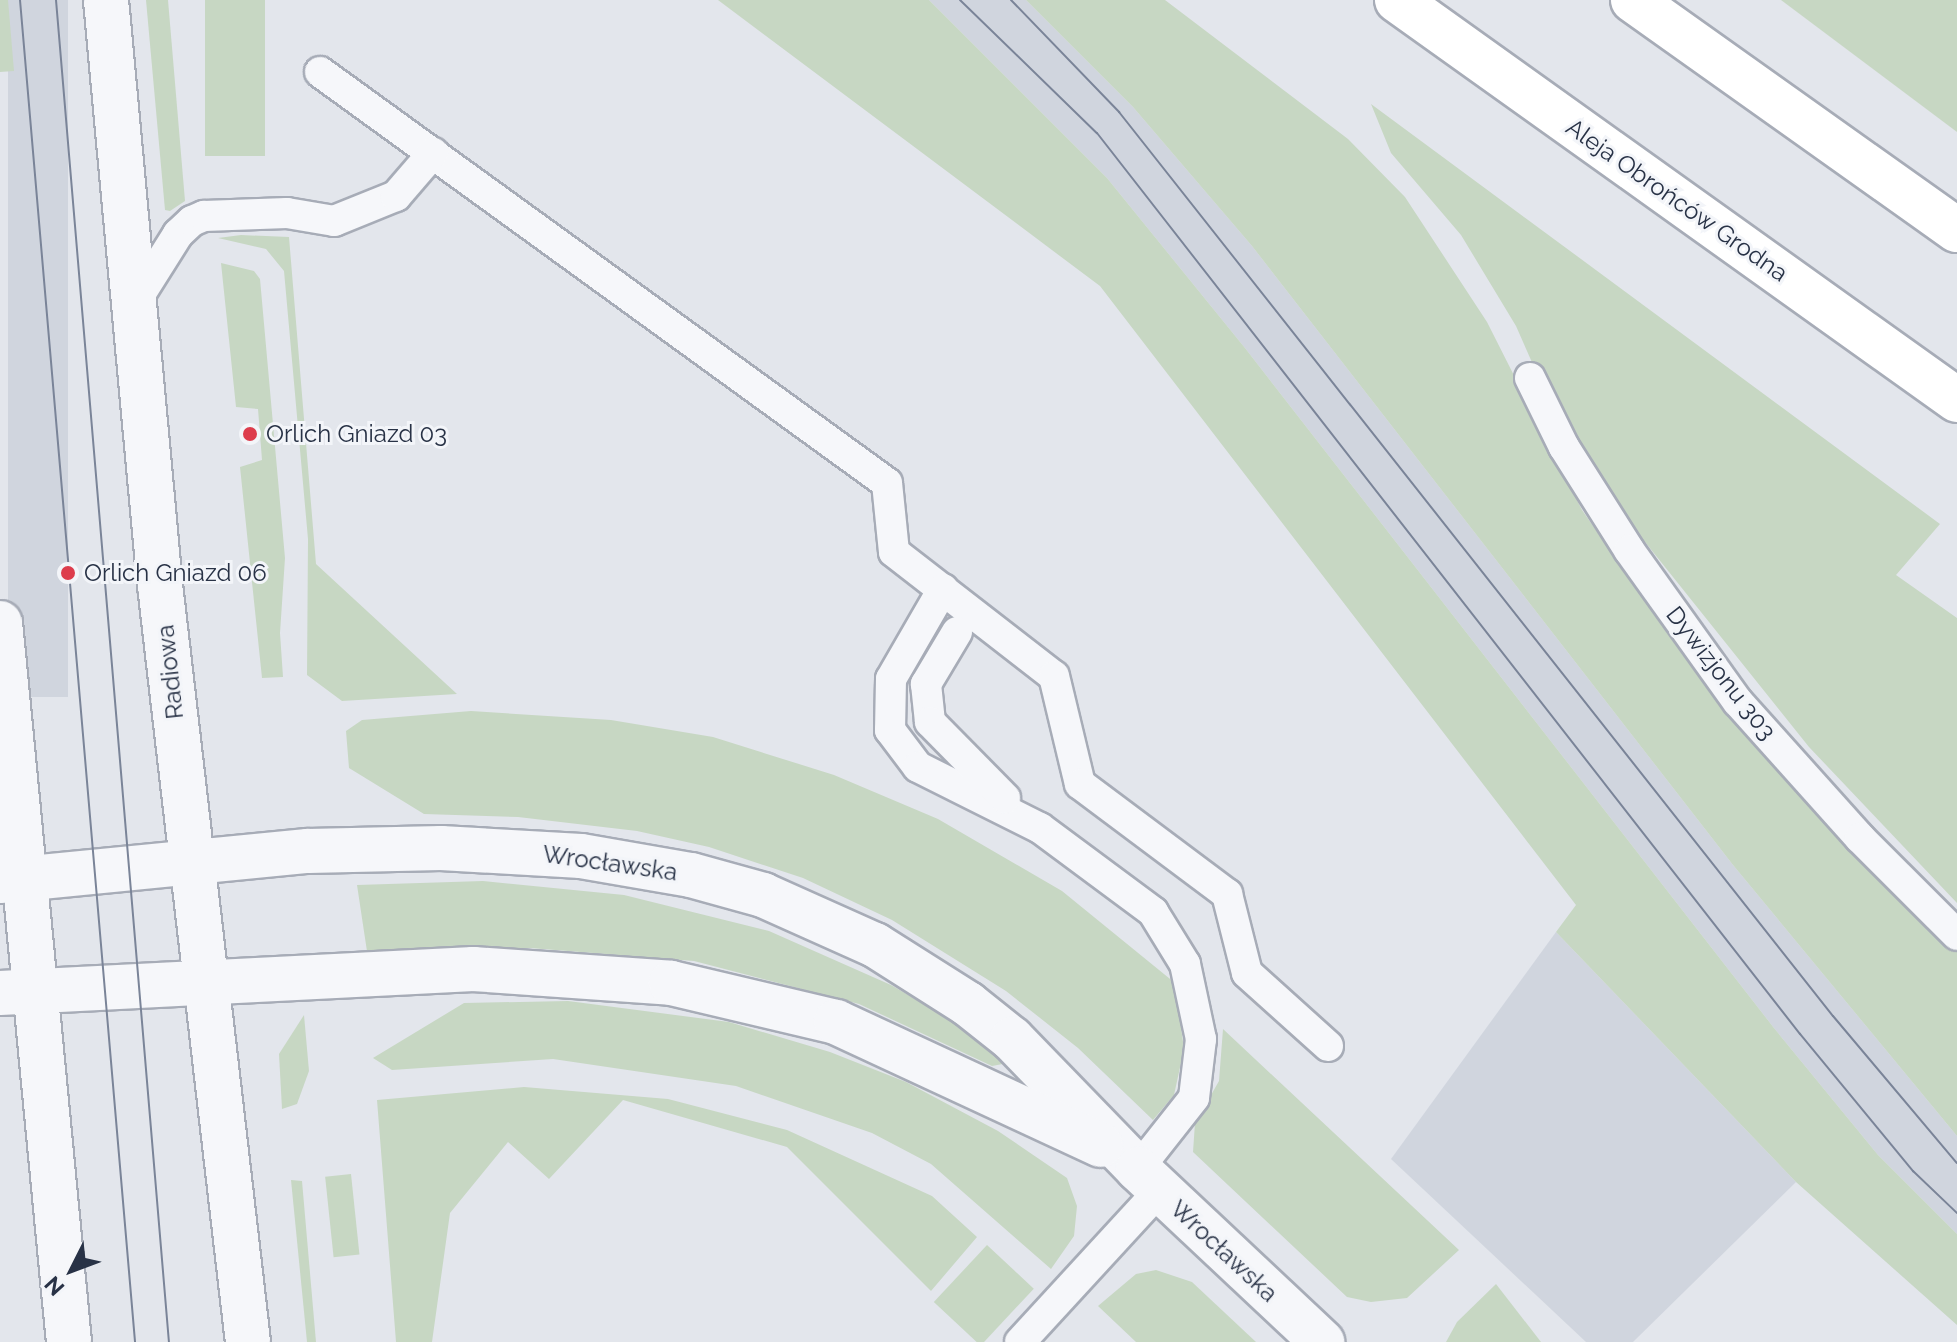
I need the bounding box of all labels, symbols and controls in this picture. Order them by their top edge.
street label: Aleja Obrońców Grodna [1560,112,1794,288]
place label: Orlich Gniazd 03 [266,420,447,448]
marker: Orlich Gniazd 03 [241,425,259,443]
place label: Orlich Gniazd 06 [84,559,267,587]
marker: Orlich Gniazd 06 [59,564,77,582]
street label: Dywizjonu 303 [1660,601,1782,745]
street label: Radiowa [151,623,189,721]
street label: Wrocławska [541,839,679,887]
street label: Wrocławska [1165,1194,1283,1308]
north arrow [32,1230,112,1310]
text: N [39,1271,69,1301]

